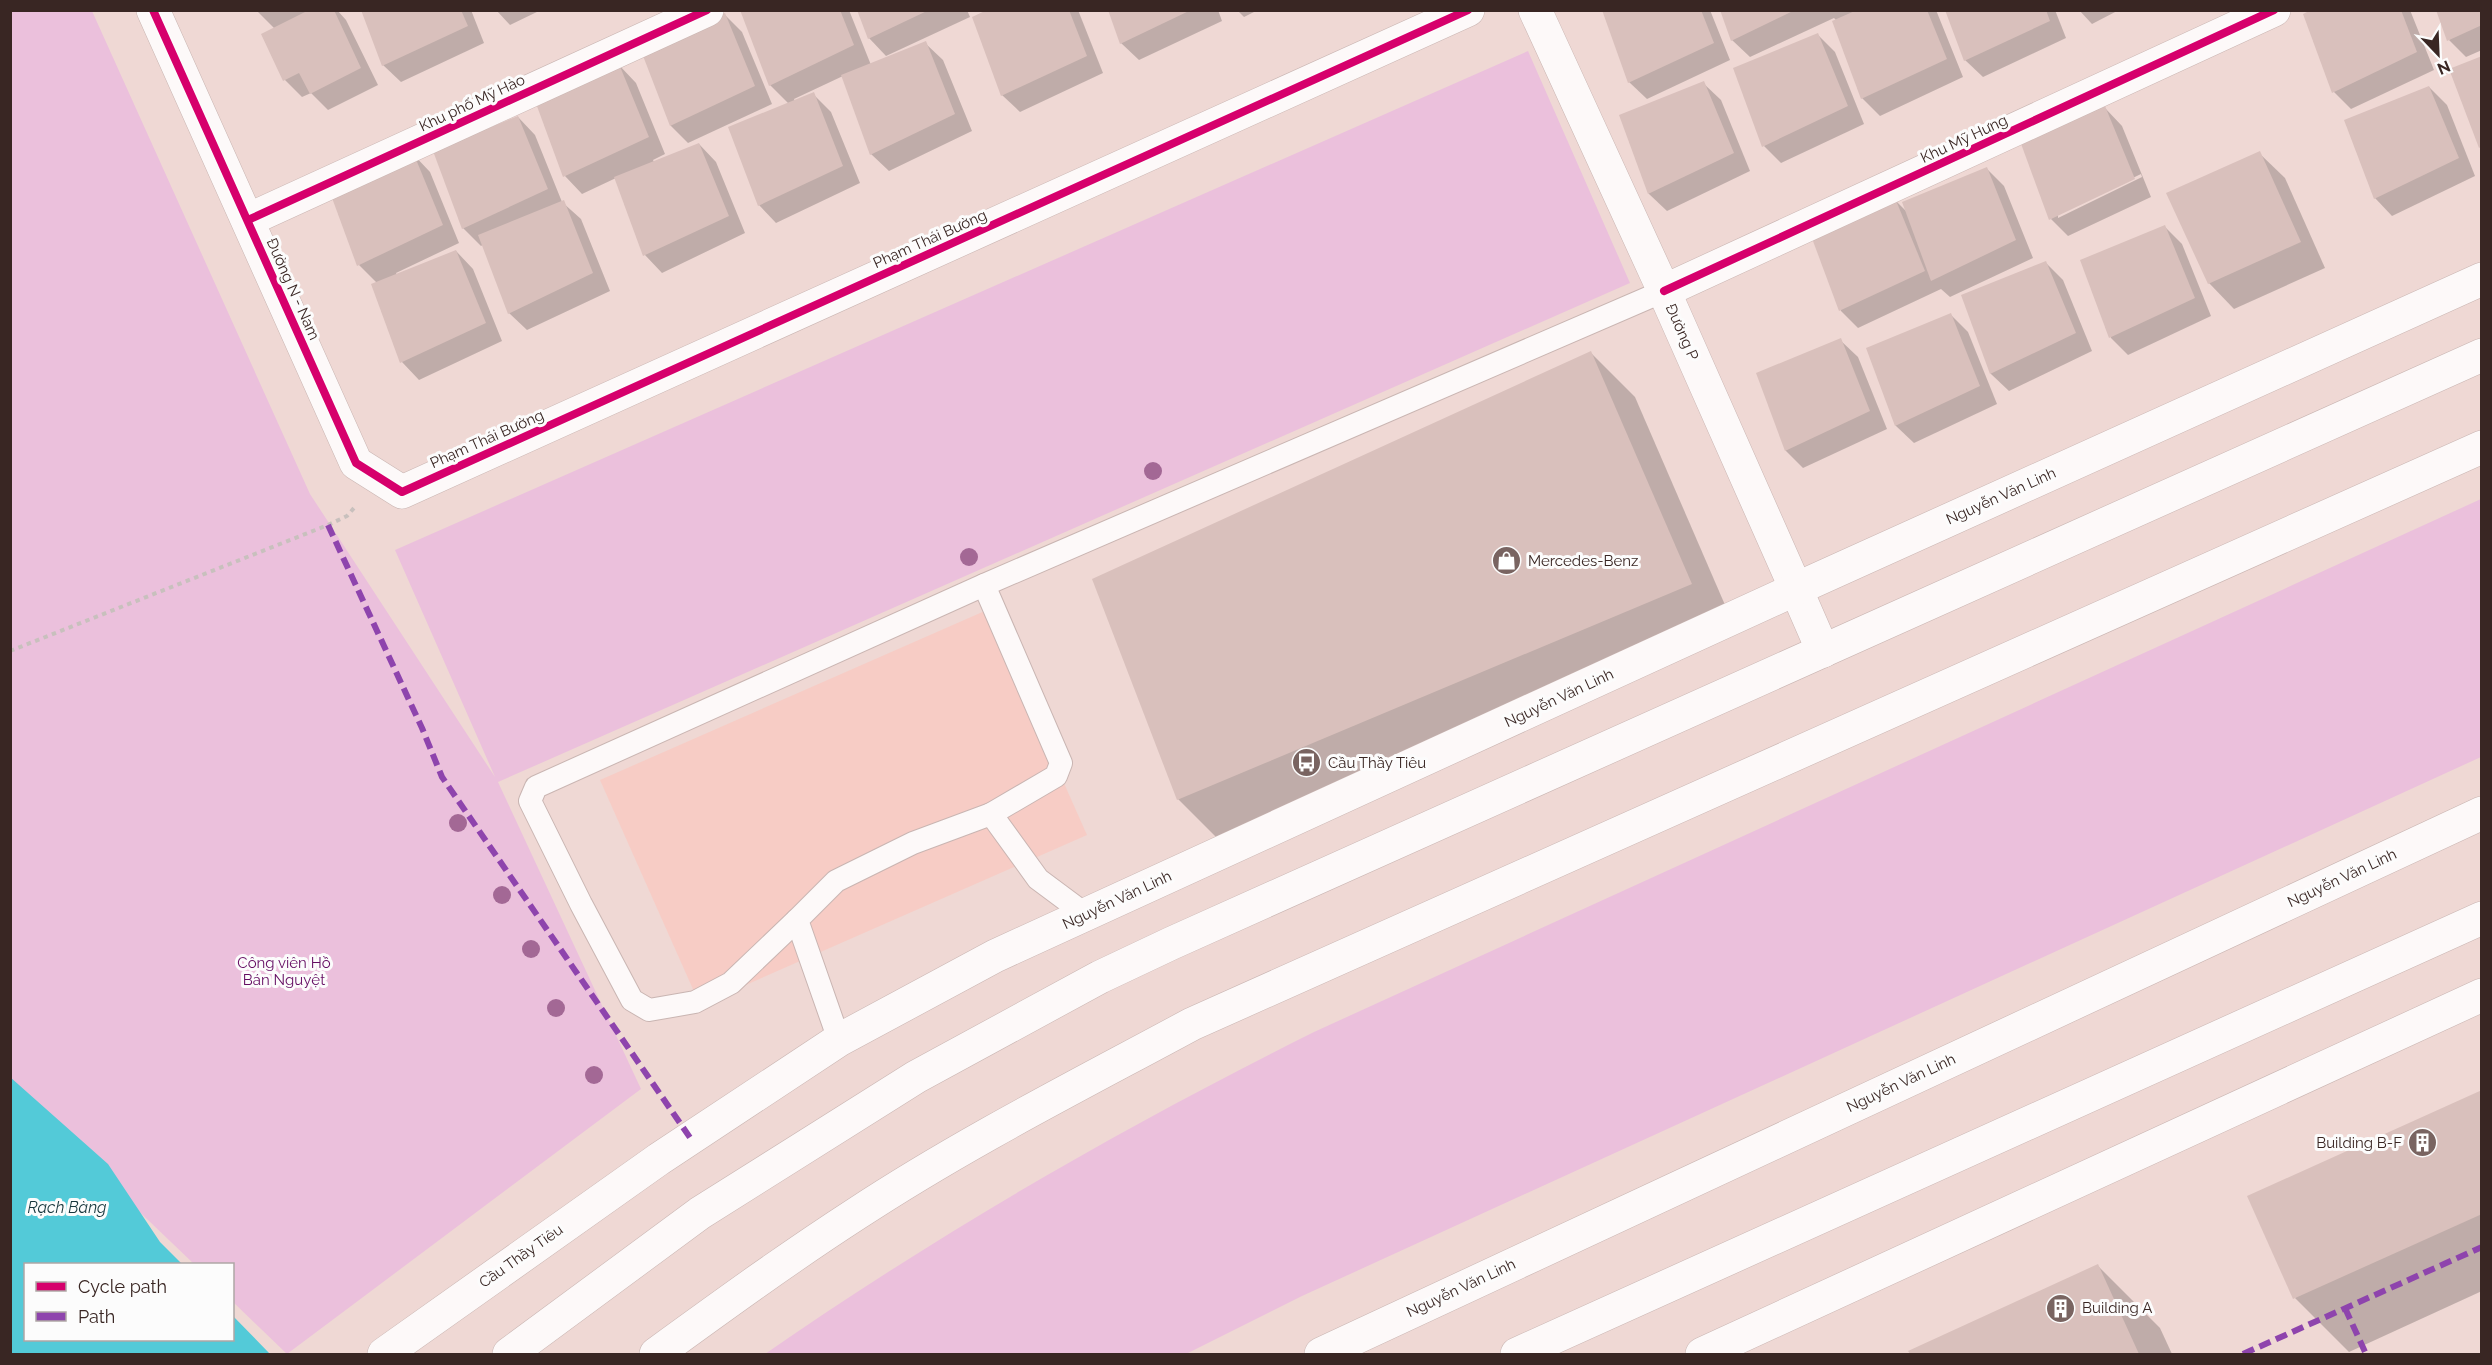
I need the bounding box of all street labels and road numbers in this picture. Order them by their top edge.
street label: Khu phố Mỹ Hào [416,71,528,135]
street label: Khu Mỹ Hưng [1918,111,2010,167]
street label: Phạm Thái Bường [870,206,990,272]
street label: Đường N - Nam [263,235,323,343]
street label: Đường P [1662,301,1702,363]
street label: Phạm Thái Bường [427,406,547,472]
street label: Nguyễn Văn Linh [1943,464,2059,528]
street label: Nguyễn Văn Linh [1502,665,1616,731]
street label: Nguyễn Văn Linh [2285,845,2399,911]
street label: Nguyễn Văn Linh [1060,867,1174,933]
street label: Nguyễn Văn Linh [1844,1050,1958,1116]
street label: Cầu Thầy Tiêu [476,1220,566,1292]
street label: Nguyễn Văn Linh [1404,1255,1518,1321]

